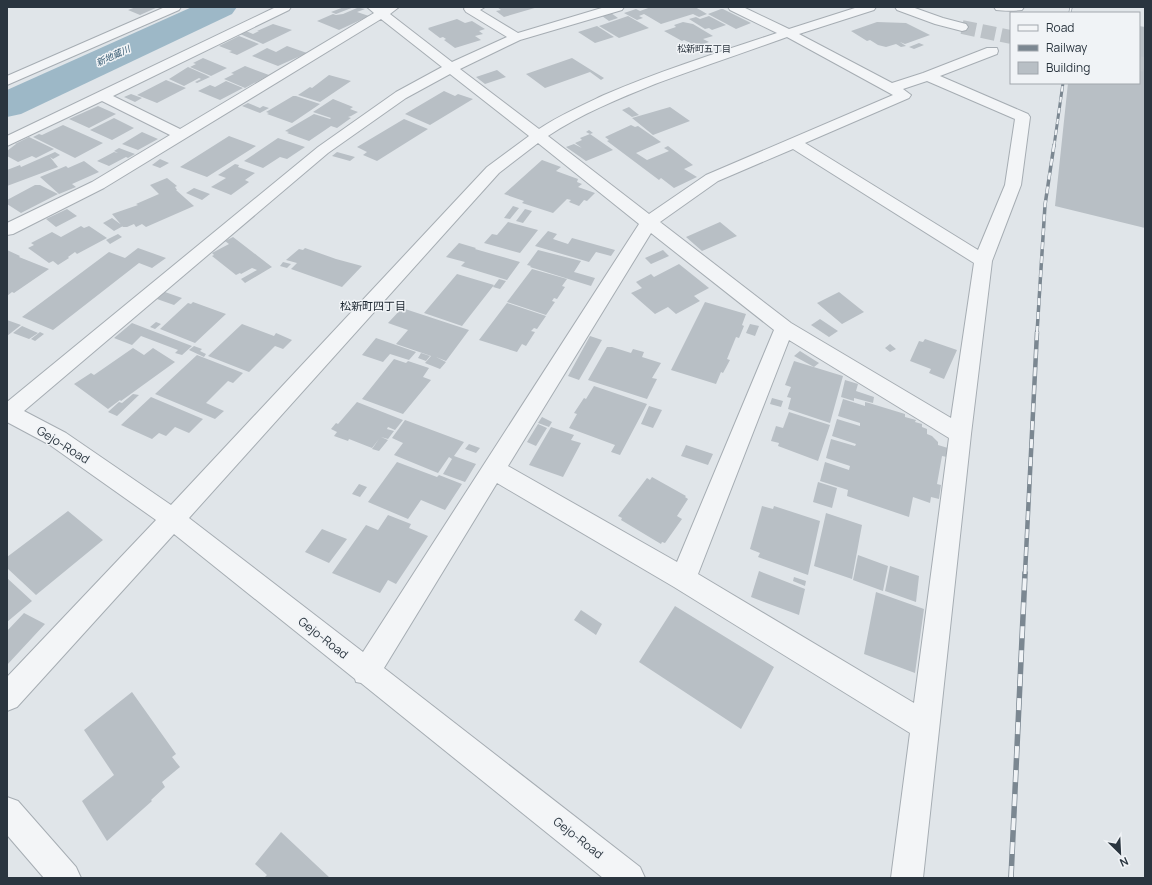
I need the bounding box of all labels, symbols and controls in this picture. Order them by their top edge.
legend [1010,12,1140,84]
text: Road [1046,19,1074,36]
text: Railway [1046,39,1088,56]
water label: 新地蔵川 [94,42,133,69]
district label: 松新町五丁目 [677,42,731,55]
text: Building [1046,59,1090,76]
district label: 松新町四丁目 [340,298,406,313]
street label: Gejo-Road [34,422,93,467]
street label: Gejo-Road [295,613,352,662]
street label: Gejo-Road [550,813,607,862]
north arrow [1100,833,1140,873]
text: N [1118,854,1131,871]

